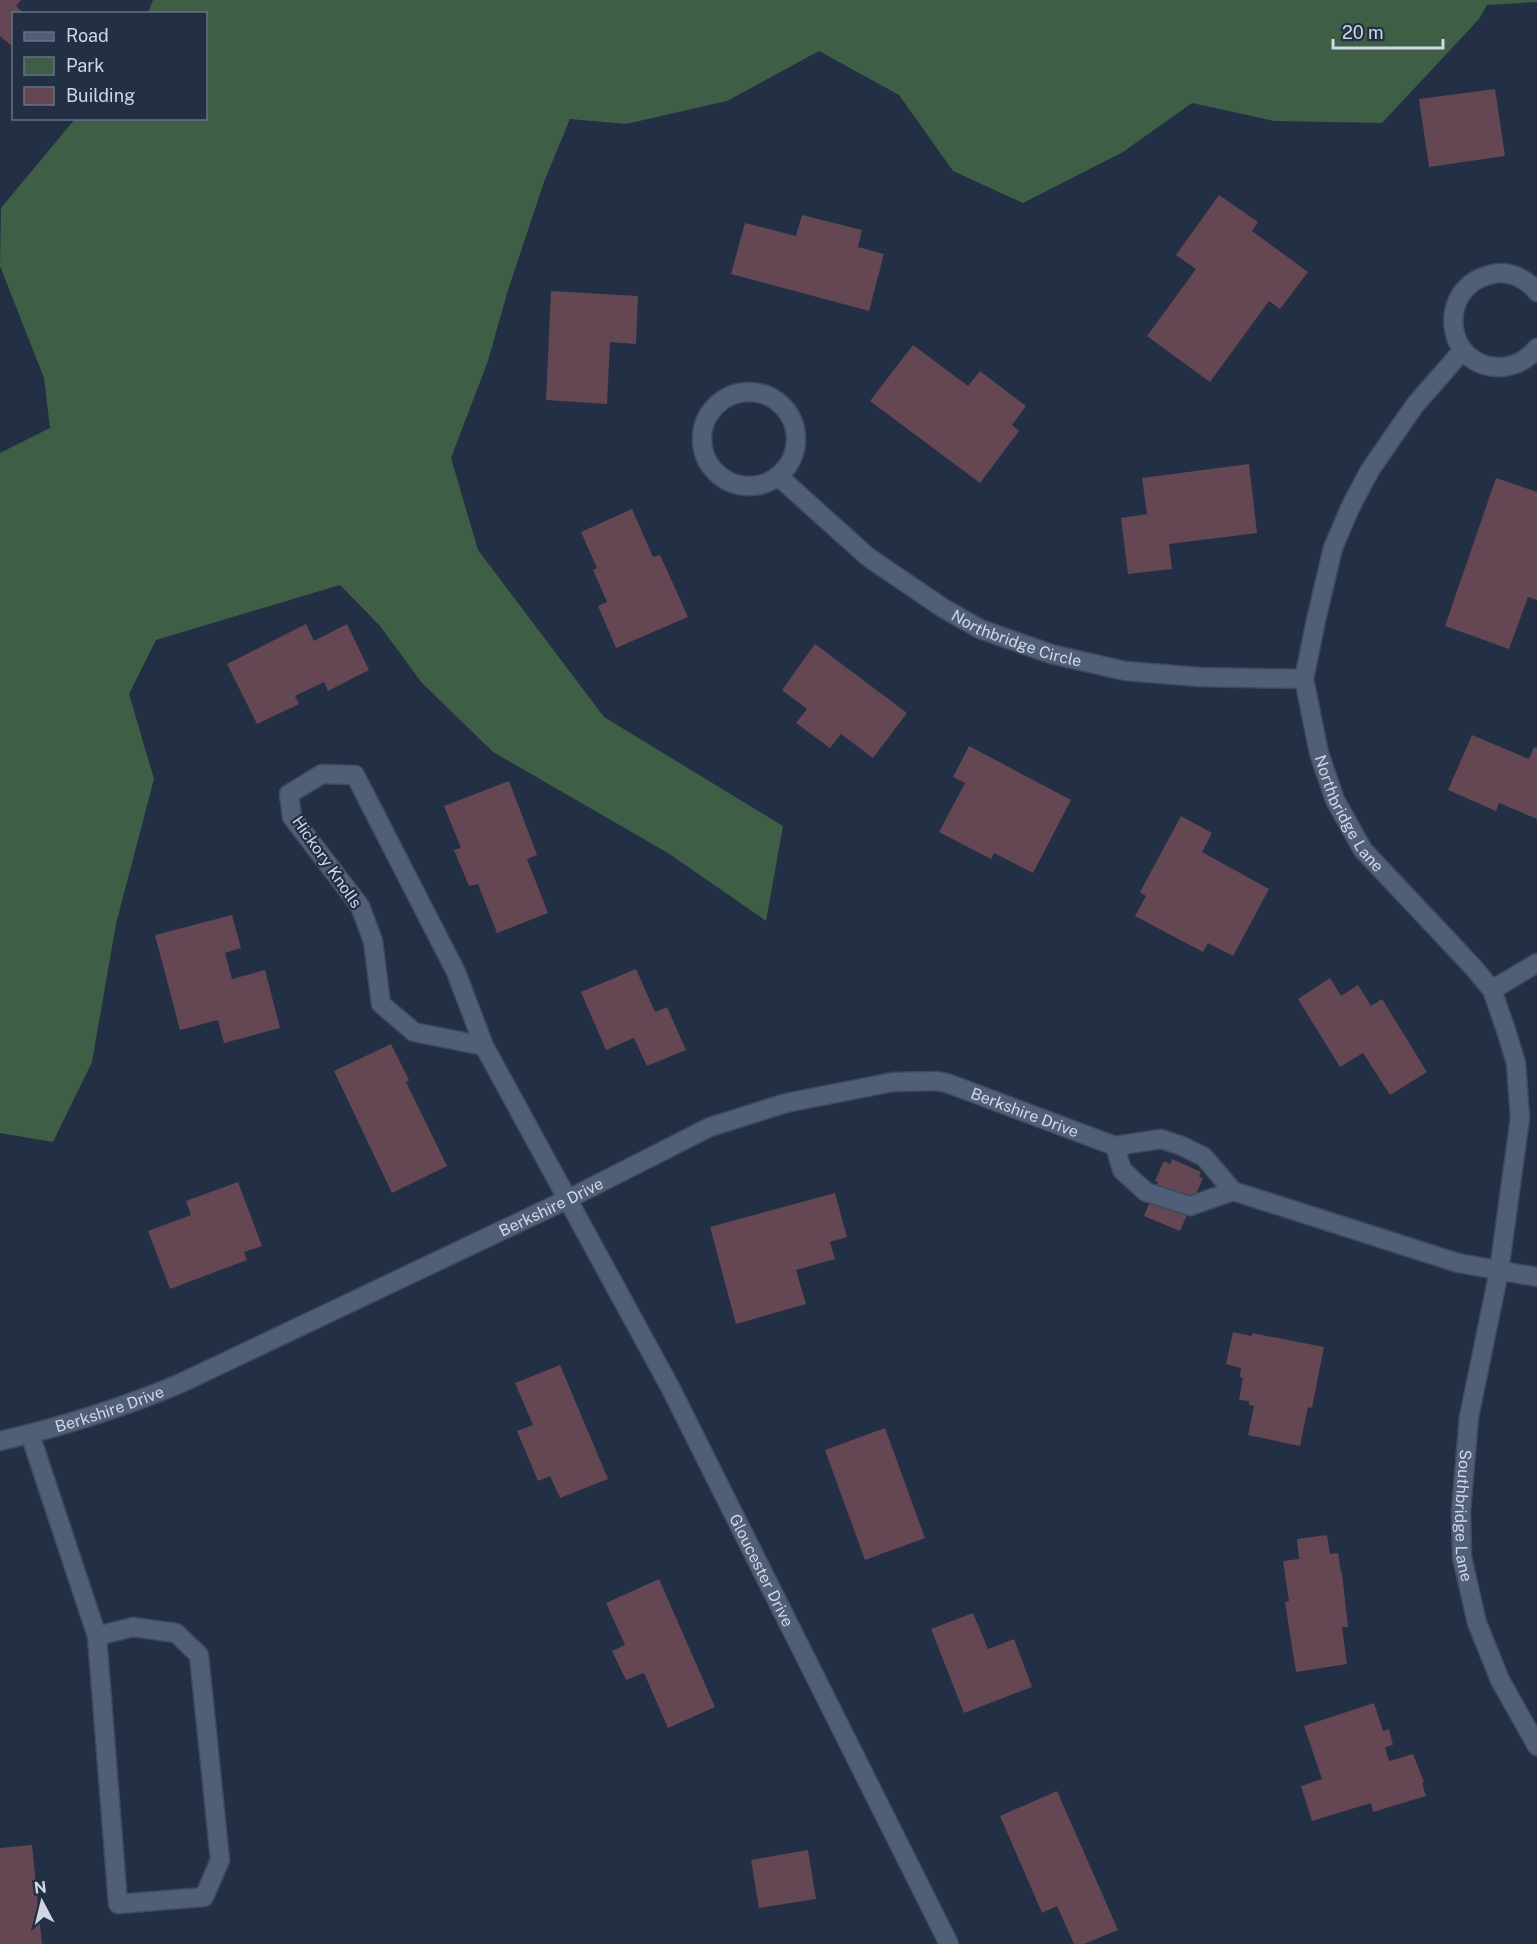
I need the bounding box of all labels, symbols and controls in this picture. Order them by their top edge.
legend [12,12,207,120]
scale bar [1333,12,1442,50]
text: 20 m [1342,22,1384,43]
text: Road [66,25,109,46]
text: Park [66,55,104,76]
text: Building [66,85,135,106]
street label: Northbridge Circle [948,605,1084,670]
street label: Northbridge Lane [1311,752,1388,876]
street label: Hickory Knolls [288,812,366,912]
street label: Berkshire Drive [968,1083,1081,1141]
street label: Berkshire Drive [496,1173,606,1240]
street label: Berkshire Drive [53,1382,167,1436]
street label: Southbridge Lane [1451,1449,1477,1583]
street label: Gloucester Drive [726,1511,798,1630]
north arrow [12,1872,72,1932]
text: N [33,1877,48,1898]

